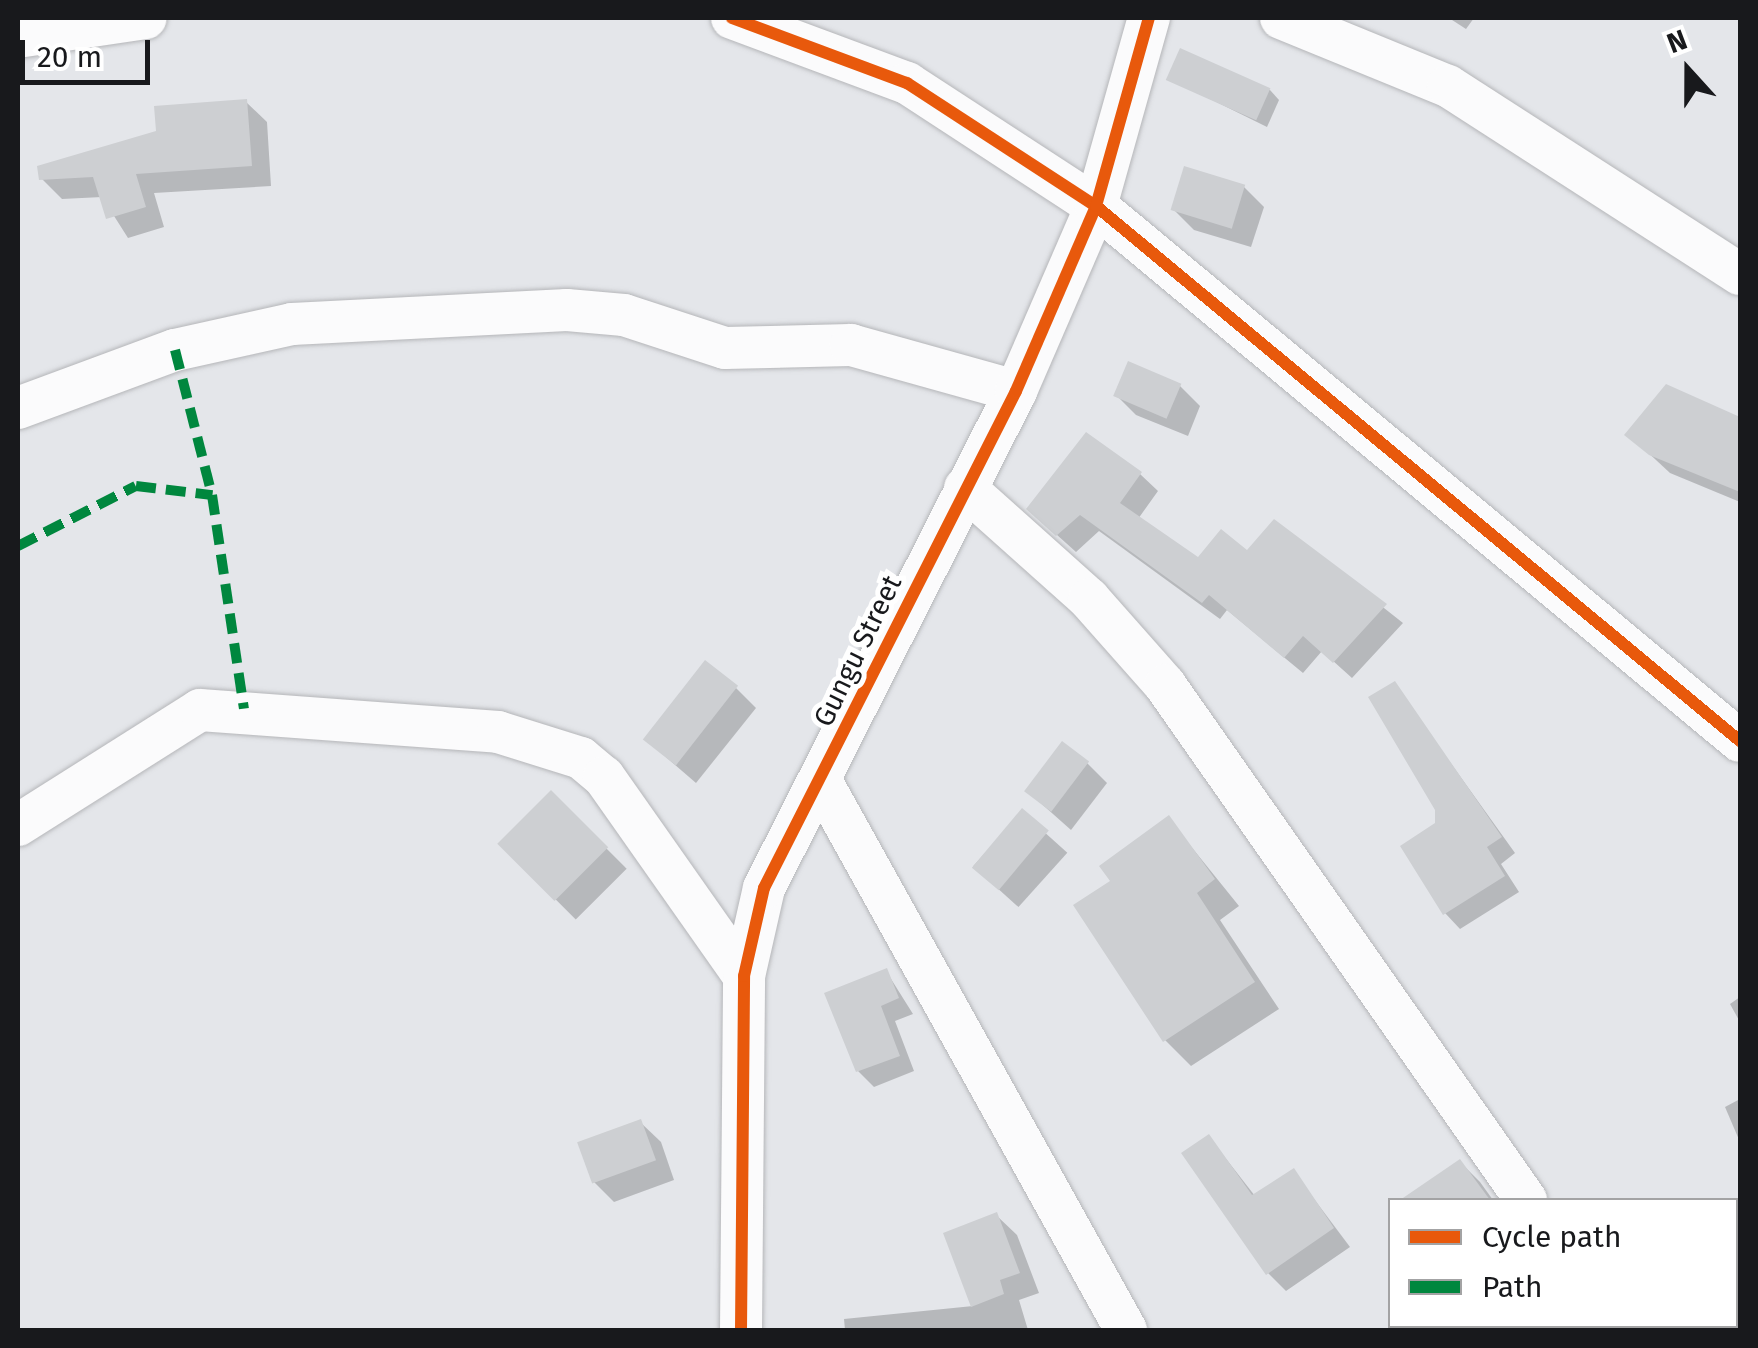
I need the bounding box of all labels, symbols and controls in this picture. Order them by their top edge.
scale bar [25,20,155,82]
north arrow [1638,20,1738,120]
text: N [1662,23,1692,60]
text: 20 m [37,39,102,75]
street label: Gungu Street [807,570,909,732]
legend [1388,1198,1738,1328]
text: Cycle path [1482,1219,1621,1255]
text: Path [1482,1269,1543,1305]

